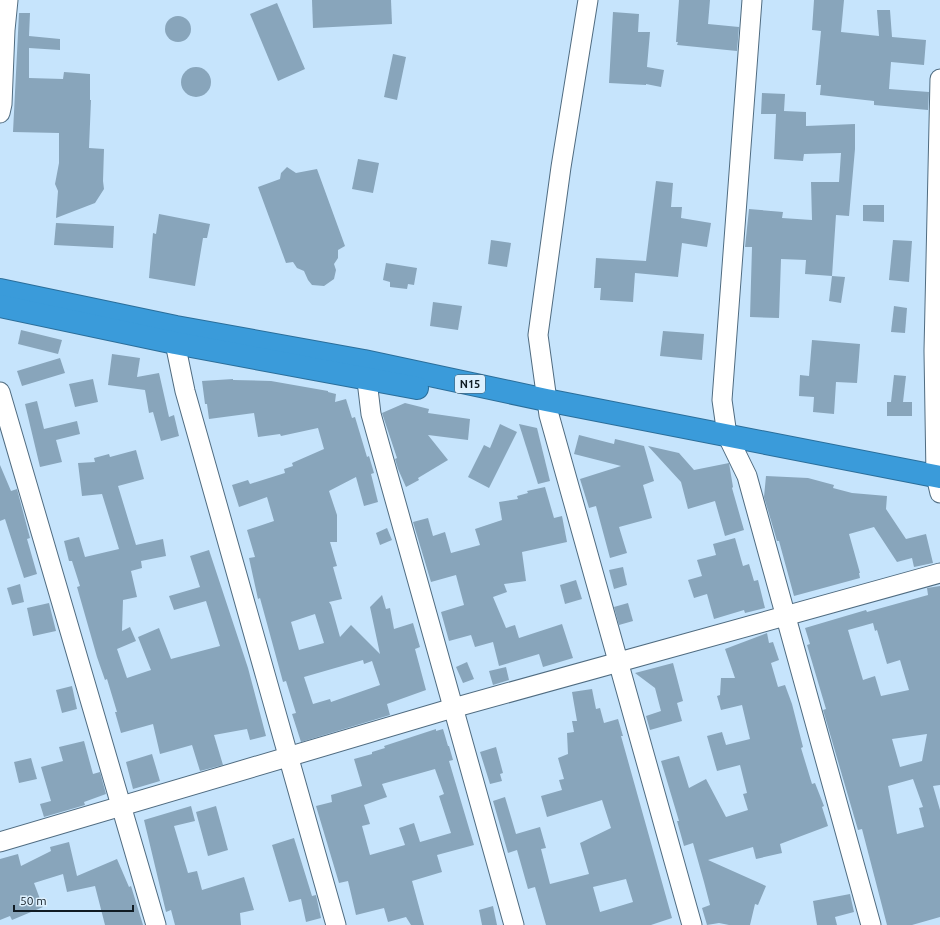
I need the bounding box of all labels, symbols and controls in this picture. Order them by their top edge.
road number: N15 [455,375,485,393]
scale bar [14,887,133,913]
text: 50 m [20,894,47,907]

